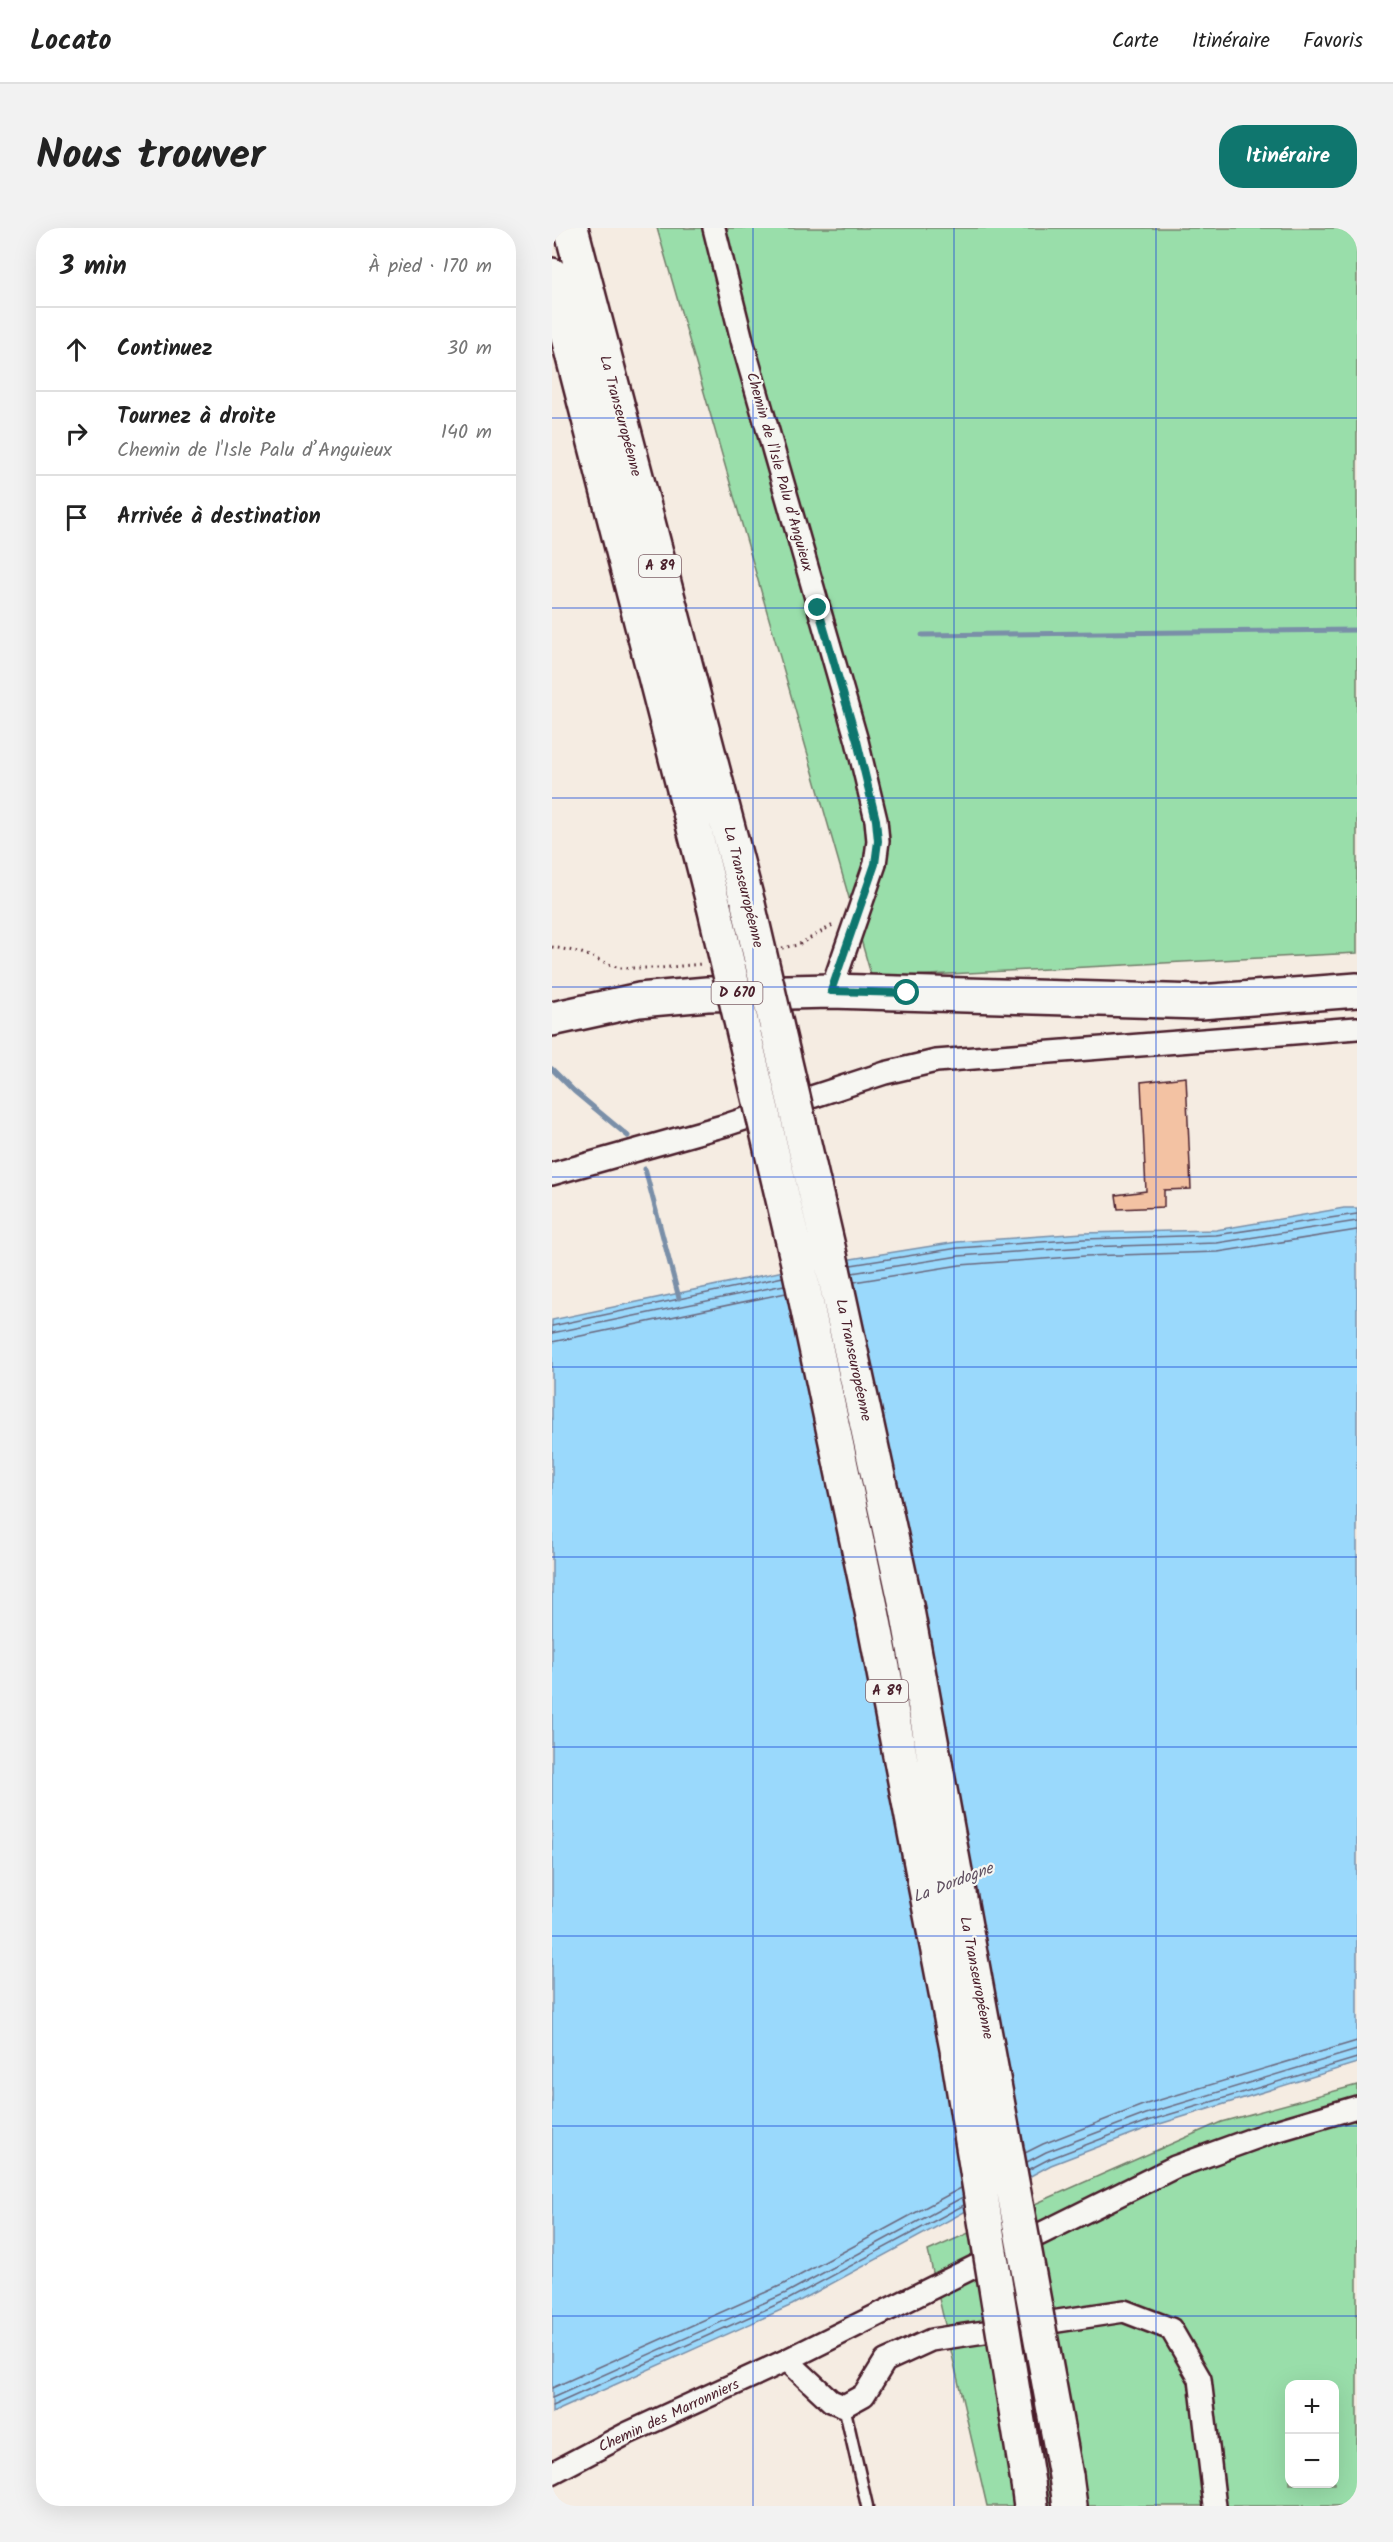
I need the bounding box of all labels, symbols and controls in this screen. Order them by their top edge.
text: Locato [30,19,111,64]
text: Carte [1112,25,1159,58]
text: Itinéraire [1192,25,1270,58]
text: Favoris [1303,25,1363,58]
text: Nous trouver [36,123,265,190]
button: Itinéraire [1219,125,1357,188]
text: 3 min [60,246,127,288]
text: À pied · 170 m [368,251,492,283]
text: Continuez [117,332,213,367]
icon: ahead [60,333,93,366]
text: 30 m [447,333,492,365]
street label: La Transeuropéenne [592,353,648,480]
street label: Chemin de l'Isle Palu d’Anguieux [739,370,819,575]
text: Tournez à droite [117,400,276,435]
icon: right [60,417,93,450]
text: 140 m [441,417,492,449]
text: Chemin de l'Isle Palu d’Anguieux [117,435,392,467]
text: Arrivée à destination [117,500,321,535]
icon: arrive [60,501,93,534]
road number: A 89 [639,555,681,577]
route end [804,594,830,620]
street label: La Transeuropéenne [716,824,770,951]
route start [893,979,919,1005]
road number: D 670 [712,982,762,1004]
street label: La Transeuropéenne [828,1297,878,1424]
road number: A 89 [866,1680,908,1702]
water label: La Dordogne [909,1856,998,1910]
street label: La Transeuropéenne [952,1915,1000,2042]
street label: Chemin des Marronniers [595,2372,744,2459]
map controls [1285,2380,1339,2488]
button: + [1285,2380,1339,2434]
button: − [1285,2434,1339,2488]

